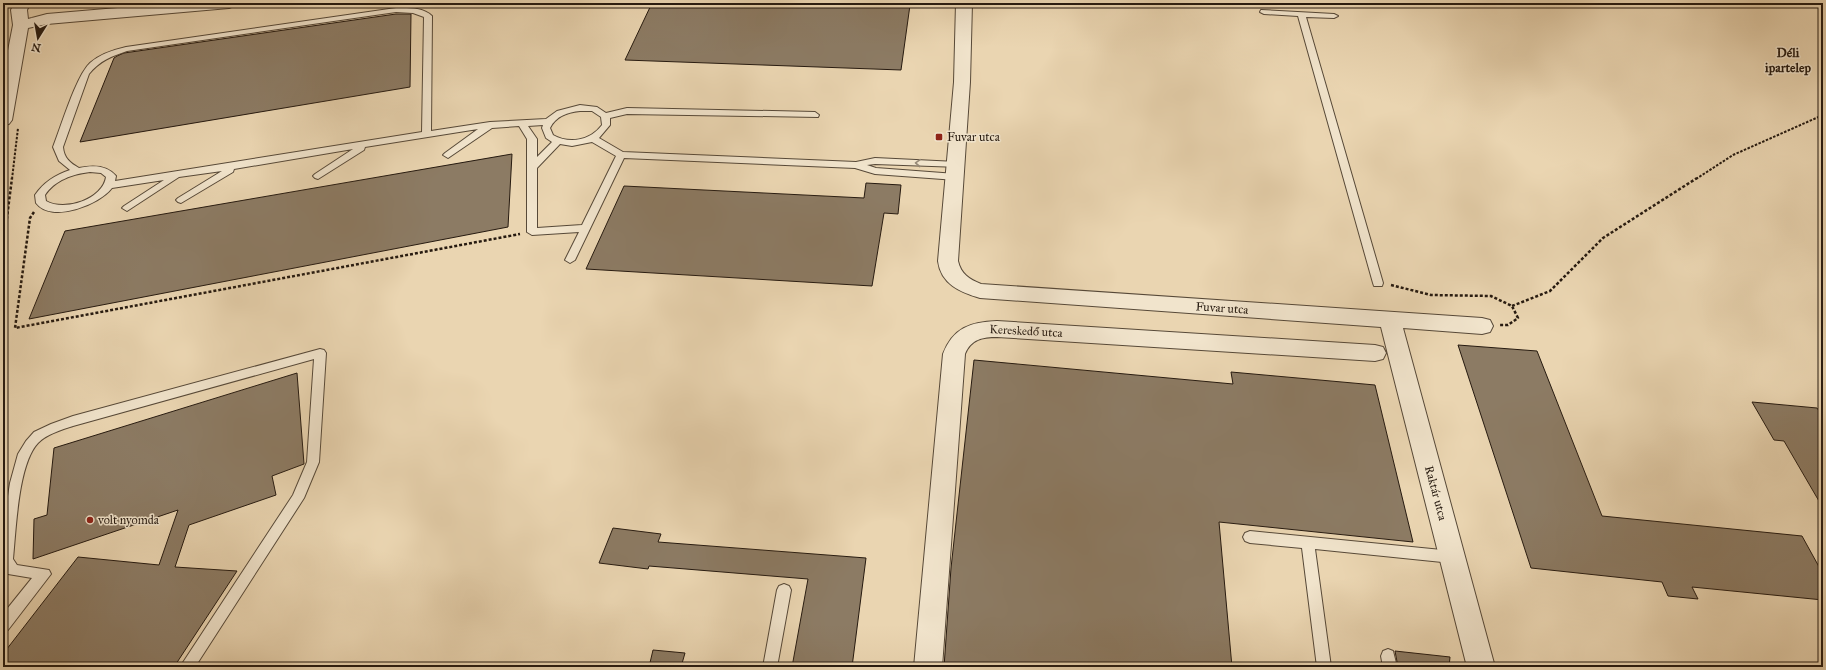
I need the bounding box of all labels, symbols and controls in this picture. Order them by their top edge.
north arrow [18,18,58,58]
text: N [30,40,42,55]
district label: Déli ipartelep [1765,45,1811,76]
place label: Fuvar utca [947,130,1001,144]
marker: Fuvar utca [934,132,944,142]
one-way arrow [915,158,921,167]
street label: Fuvar utca [1195,299,1250,317]
street label: Kereskedő utca [989,322,1064,340]
street label: Raktár utca [1422,464,1450,523]
place label: volt nyomda [97,513,160,527]
marker: volt nyomda [85,515,95,525]

